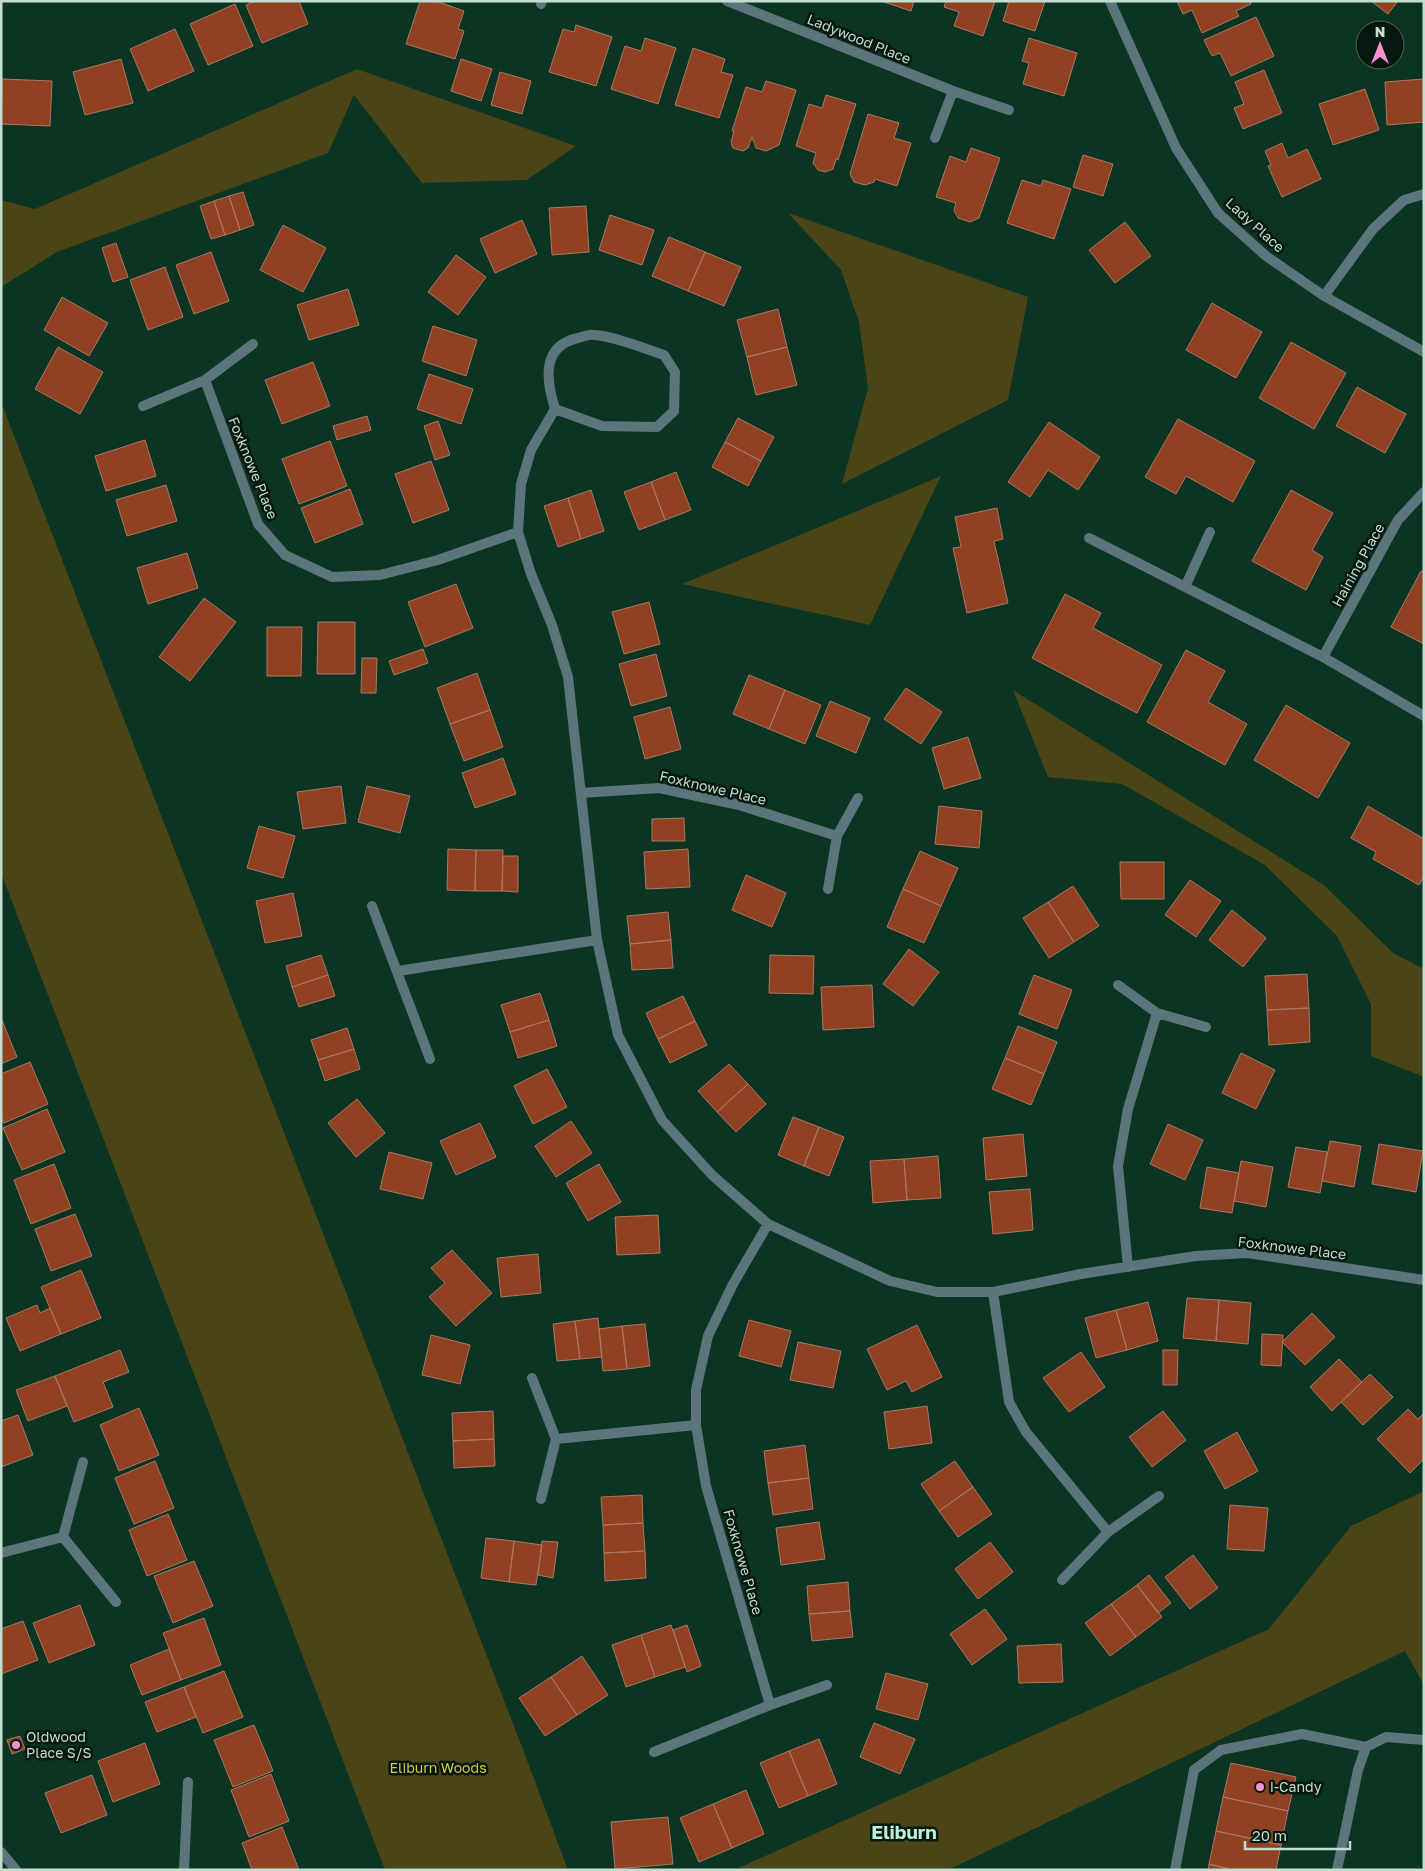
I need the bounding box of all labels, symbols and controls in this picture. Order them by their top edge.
street label: Ladywood Place [805,10,913,67]
north arrow [1355,20,1405,70]
text: N [1375,23,1385,40]
street label: Lady Place [1222,194,1288,255]
street label: Foxknowe Place [225,414,282,521]
street label: Haining Place [1328,520,1387,609]
street label: Foxknowe Place [658,767,768,808]
street label: Foxknowe Place [1237,1232,1347,1263]
street label: Foxknowe Place [720,1507,767,1617]
place label: Oldwood Place S/S [26,1728,91,1761]
marker: Oldwood Place S/S [10,1739,22,1751]
park label: Eliburn Woods [389,1759,487,1776]
place label: i-Candy [1270,1778,1322,1795]
marker: i-Candy [1254,1781,1266,1793]
scale bar [1245,1818,1350,1850]
district label: Eliburn [871,1820,937,1843]
text: 20 m [1252,1826,1287,1844]

